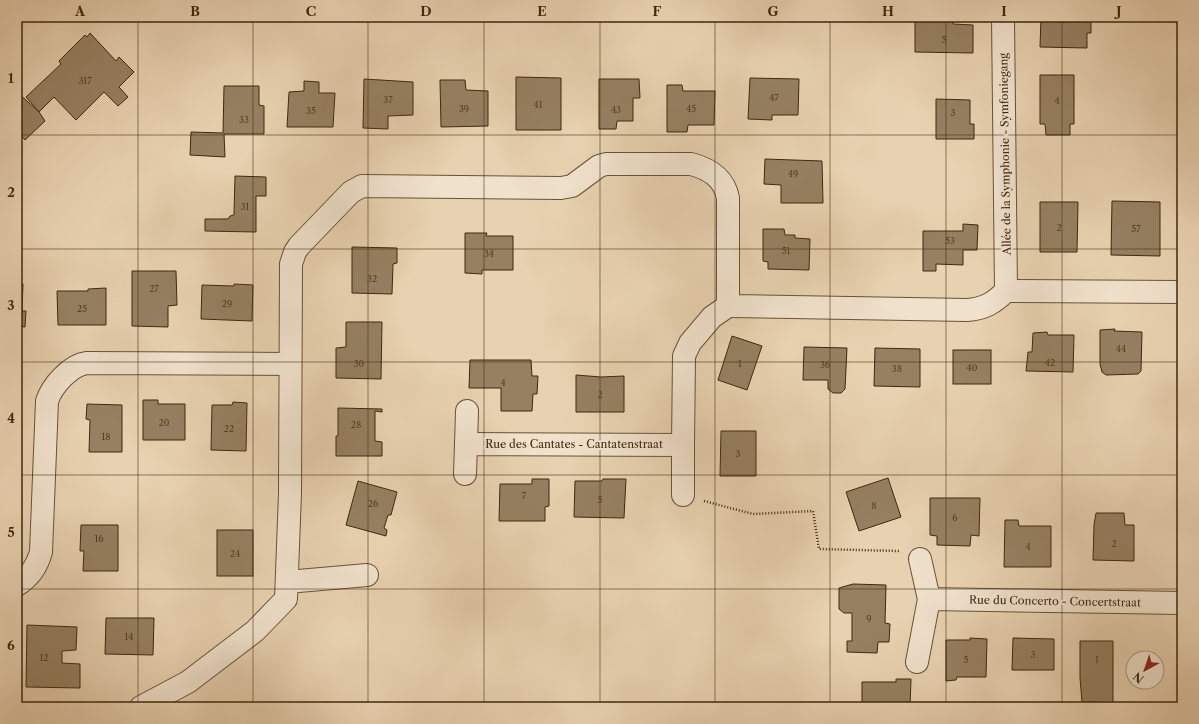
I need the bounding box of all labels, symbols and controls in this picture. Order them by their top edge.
text: A [74,3,86,19]
text: B [190,3,200,19]
text: C [306,3,316,19]
text: D [420,3,432,19]
text: E [537,3,547,19]
text: F [653,3,662,19]
text: G [767,3,779,19]
text: H [882,3,894,19]
text: I [1001,3,1007,19]
text: J [1114,3,1122,19]
house number: 5 [942,34,947,45]
street label: Allée de la Symphonie - Symfoniegang [996,53,1014,256]
text: 1 [8,70,14,86]
house number: 317 [78,75,92,86]
house number: 47 [769,92,779,103]
house number: 37 [383,94,393,105]
house number: 4 [1054,95,1060,106]
house number: 41 [534,99,543,110]
house number: 39 [459,103,469,114]
house number: 45 [686,103,696,114]
house number: 43 [611,104,621,115]
house number: 35 [306,105,316,116]
house number: 3 [951,107,956,118]
house number: 33 [239,114,249,125]
house number: 49 [788,168,798,179]
text: 2 [7,184,15,200]
house number: 31 [241,201,250,212]
house number: 2 [1056,222,1062,233]
house number: 57 [1131,223,1141,234]
house number: 53 [945,235,955,246]
house number: 51 [782,245,791,256]
house number: 34 [484,248,494,259]
house number: 32 [367,273,377,284]
house number: 27 [149,283,159,294]
text: 3 [7,297,15,313]
house number: 29 [222,298,232,309]
house number: 25 [77,303,87,314]
house number: 44 [1116,343,1126,354]
house number: 42 [1045,357,1055,368]
house number: 30 [354,358,365,369]
house number: 1 [738,358,742,369]
house number: 36 [820,359,830,370]
house number: 40 [967,362,978,373]
house number: 38 [892,363,902,374]
house number: 4 [500,377,506,388]
house number: 2 [597,389,603,400]
text: 4 [7,410,15,426]
house number: 20 [159,417,170,428]
house number: 28 [351,419,361,430]
house number: 22 [224,423,234,434]
house number: 18 [101,431,111,442]
street label: Rue des Cantates - Cantatenstraat [485,437,663,451]
house number: 3 [736,448,741,459]
house number: 7 [522,490,527,501]
house number: 5 [598,494,603,505]
house number: 26 [368,498,378,509]
house number: 8 [871,500,877,511]
house number: 6 [952,512,958,523]
text: 5 [7,524,15,540]
house number: 16 [94,533,104,544]
house number: 2 [1111,538,1117,549]
house number: 4 [1025,541,1031,552]
house number: 24 [230,548,240,559]
street label: Rue du Concerto - Concertstraat [969,593,1141,609]
house number: 9 [866,613,872,624]
house number: 14 [125,631,134,642]
text: 6 [7,637,15,653]
house number: 3 [1031,649,1036,660]
north arrow [1125,650,1165,690]
house number: 12 [40,652,48,663]
house number: 5 [964,654,969,665]
house number: 1 [1095,654,1099,665]
text: N [1130,669,1147,686]

